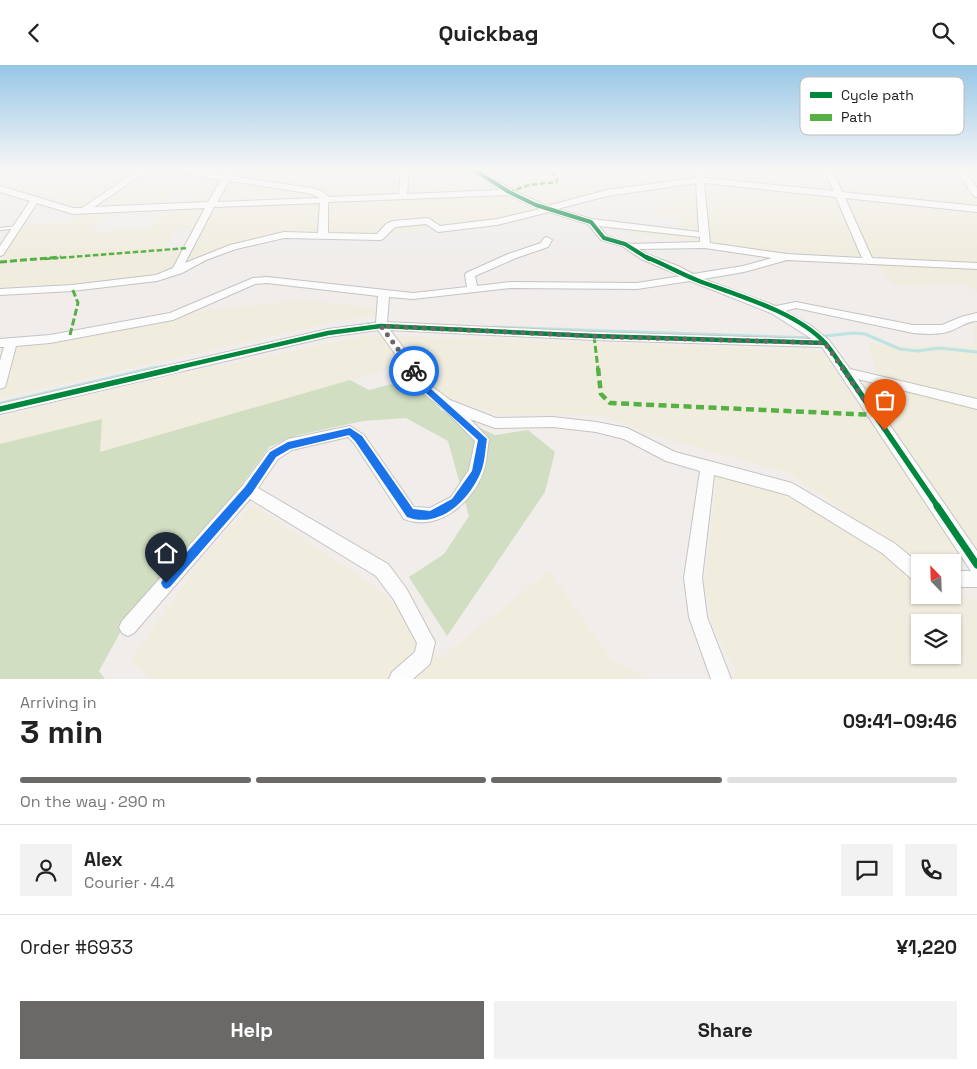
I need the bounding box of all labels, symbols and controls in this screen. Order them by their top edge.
icon: back [20,19,48,47]
text: Quickbag [438,19,539,47]
icon: search [929,19,957,47]
legend [800,77,964,135]
text: Cycle path [841,86,914,104]
text: Path [841,108,872,126]
courier [389,346,439,396]
icon: bike [400,357,428,385]
pin [864,379,906,430]
icon: bag [871,386,899,414]
pin [145,532,187,583]
icon: home [152,539,180,567]
north arrow [911,554,961,604]
map controls [911,554,961,664]
button: layers [911,614,961,664]
text: Arriving in [20,692,97,713]
text: 09:41–09:46 [843,709,957,734]
text: 3 min [20,712,103,752]
text: On the way · 290 m [20,791,166,812]
button: person [20,844,72,896]
button: chat [841,844,893,896]
button: phone [905,844,957,896]
text: Alex [84,847,123,872]
text: Courier · 4.4 [84,872,175,893]
text: Order #6933 [20,935,133,960]
text: ¥1,220 [896,935,957,960]
button: Help [20,1001,484,1059]
button: Share [494,1001,957,1059]

